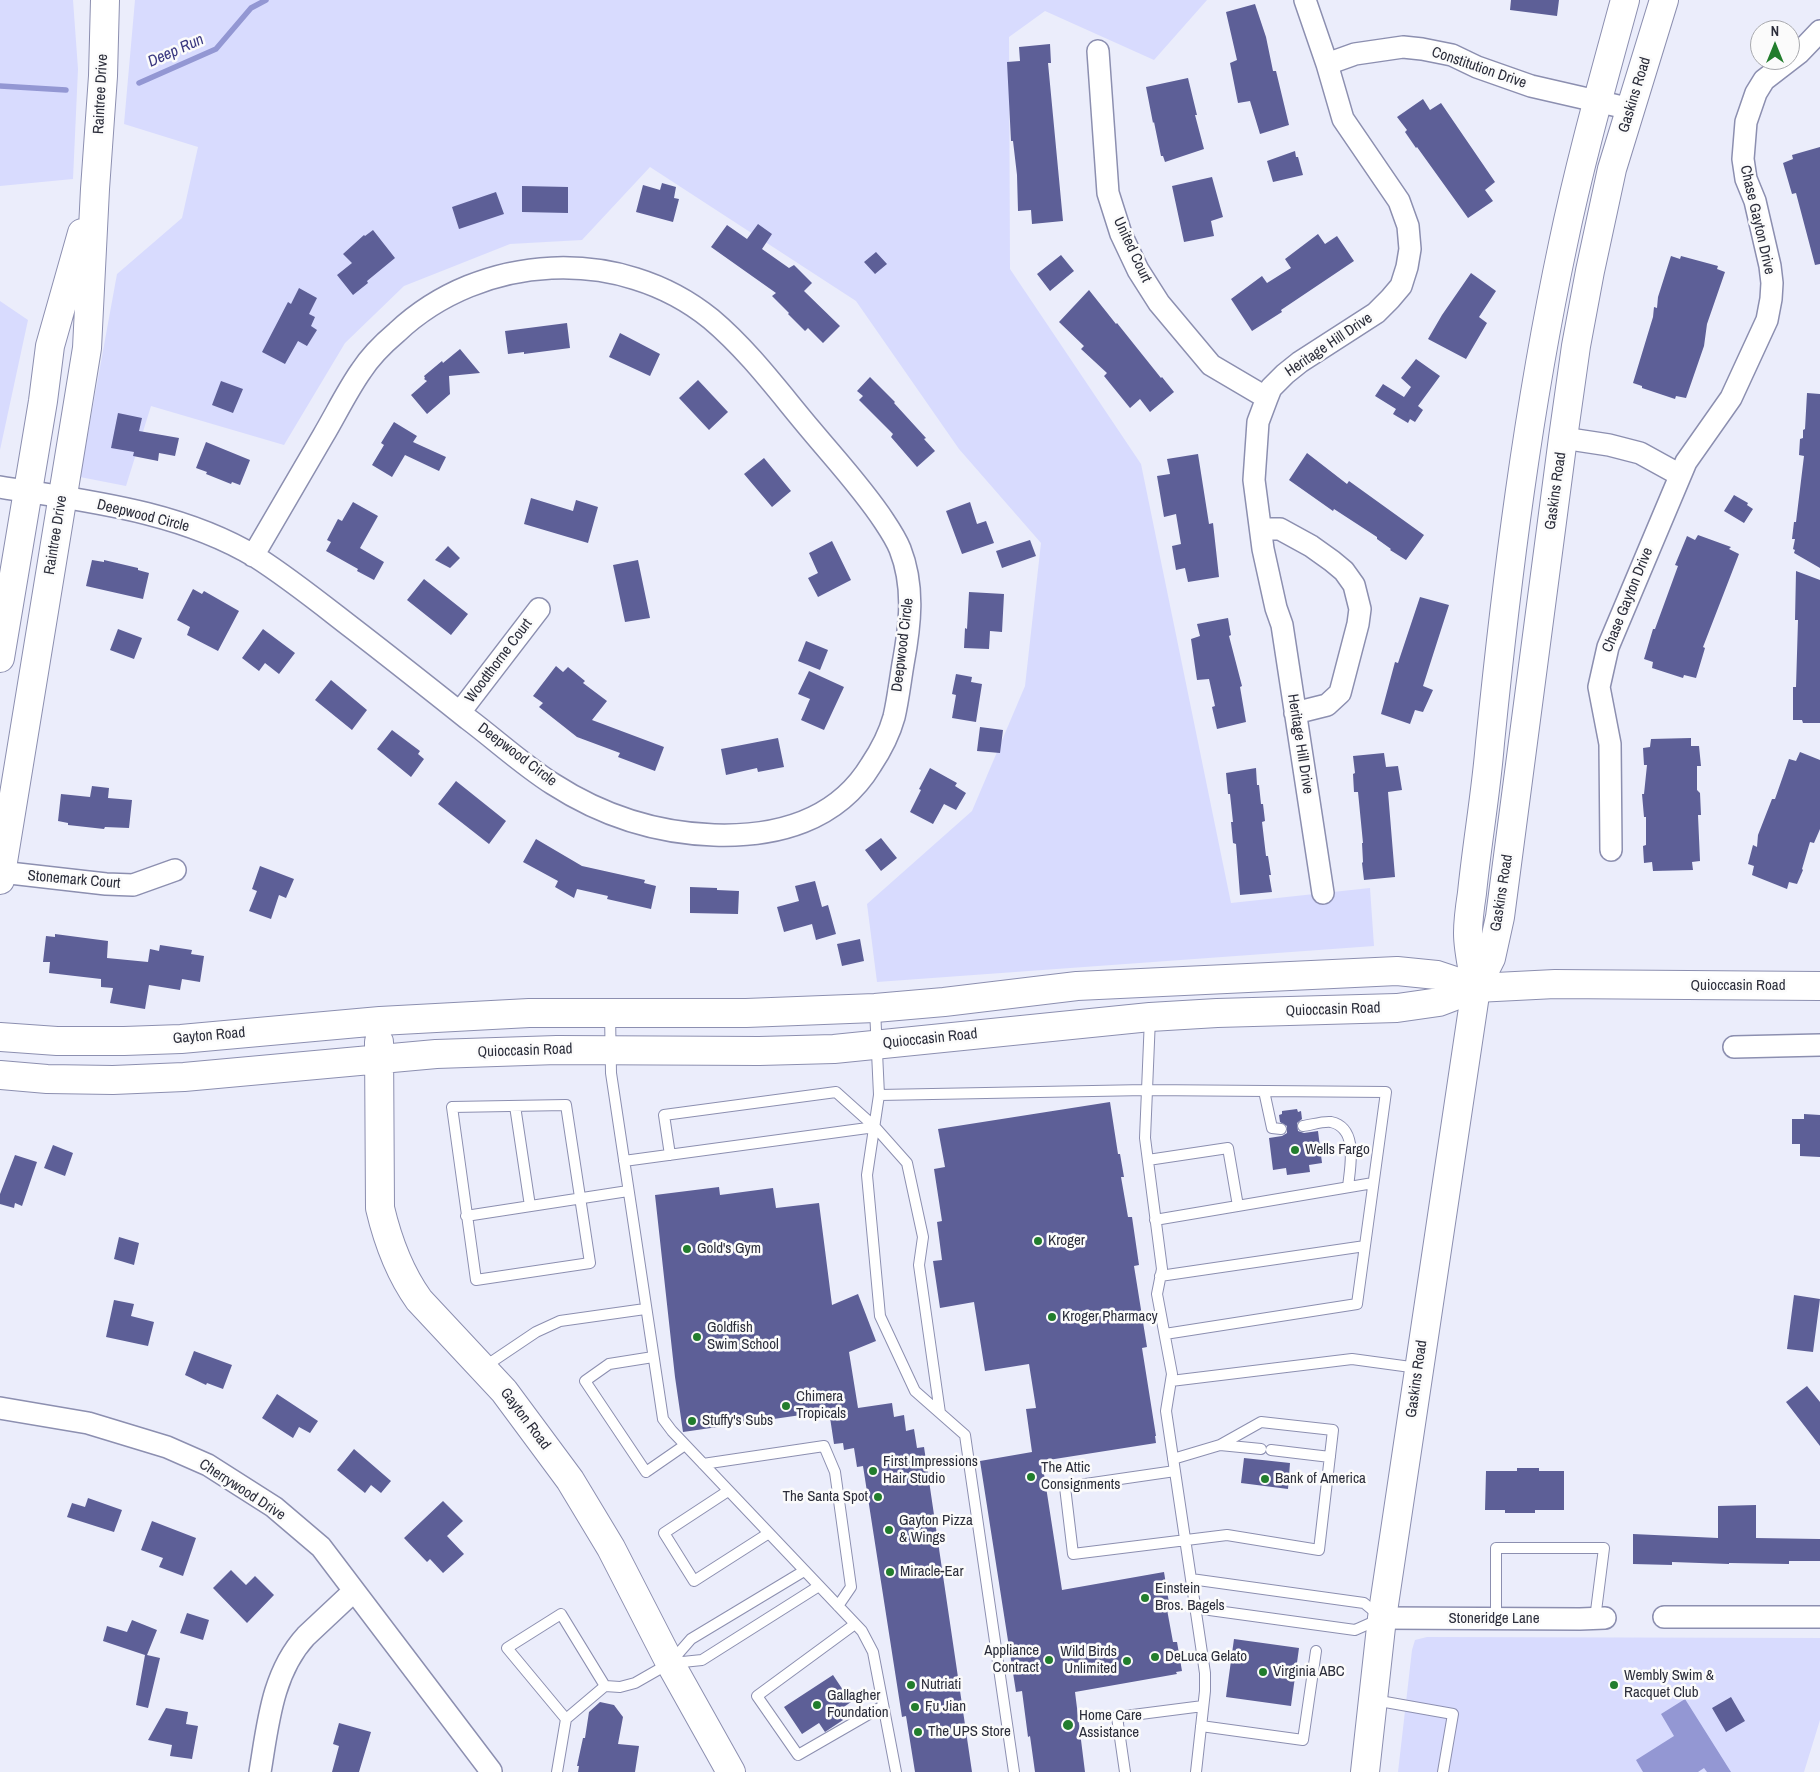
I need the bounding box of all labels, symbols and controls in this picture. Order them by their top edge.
north arrow [1750,20,1800,70]
text: N [1771,22,1779,40]
water label: Deep Run [145,30,207,72]
street label: Constitution Drive [1429,43,1529,93]
street label: Raintree Drive [90,54,112,134]
street label: Gaskins Road [1615,55,1655,135]
street label: Chase Gayton Drive [1736,164,1778,276]
street label: United Court [1109,215,1155,285]
street label: Heritage Hill Drive [1282,309,1376,381]
street label: Gaskins Road [1542,451,1570,531]
street label: Raintree Drive [41,494,71,576]
street label: Deepwood Circle [95,496,191,536]
street label: Chase Gayton Drive [1599,545,1657,655]
street label: Deepwood Circle [888,597,918,693]
street label: Woodthorne Court [462,616,536,706]
street label: Heritage Hill Drive [1283,693,1317,795]
street label: Deepwood Circle [474,719,560,791]
street label: Gaskins Road [1487,853,1517,933]
street label: Stonemark Court [27,867,121,893]
street label: Quioccasin Road [1690,977,1786,995]
street label: Quioccasin Road [1285,999,1381,1021]
street label: Gayton Road [172,1024,246,1048]
street label: Quioccasin Road [882,1025,978,1053]
street label: Quioccasin Road [477,1040,573,1062]
place label: Wells Fargo [1305,1141,1370,1159]
marker: Wells Fargo [1289,1144,1301,1156]
place label: Kroger [1048,1232,1085,1250]
marker: Kroger [1032,1235,1044,1247]
place label: Gold's Gym [697,1240,761,1258]
marker: Gold's Gym [681,1243,693,1255]
place label: Kroger Pharmacy [1062,1308,1158,1326]
marker: Kroger Pharmacy [1046,1311,1058,1323]
place label: Goldfish Swim School [707,1319,779,1354]
marker: Goldfish Swim School [691,1331,703,1343]
street label: Gaskins Road [1403,1339,1431,1419]
street label: Gayton Road [496,1385,554,1453]
place label: Chimera Tropicals [796,1388,846,1423]
marker: Chimera Tropicals [780,1400,792,1412]
place label: Stuffy's Subs [702,1412,773,1430]
marker: Stuffy's Subs [686,1415,698,1427]
place label: First Impressions Hair Studio [883,1453,978,1488]
street label: Cherrywood Drive [196,1455,288,1525]
place label: The Attic Consignments [1041,1459,1120,1494]
marker: First Impressions Hair Studio [867,1465,879,1477]
place label: Bank of America [1275,1470,1366,1488]
marker: The Attic Consignments [1025,1471,1037,1483]
marker: Bank of America [1259,1473,1271,1485]
place label: The Santa Spot [783,1488,868,1506]
marker: The Santa Spot [872,1491,884,1503]
place label: Gayton Pizza & Wings [899,1512,973,1547]
marker: Gayton Pizza & Wings [883,1524,895,1536]
place label: Miracle-Ear [900,1563,964,1581]
marker: Miracle-Ear [884,1566,896,1578]
place label: Einstein Bros. Bagels [1155,1580,1225,1615]
marker: Einstein Bros. Bagels [1139,1592,1151,1604]
street label: Stoneridge Lane [1449,1610,1539,1628]
place label: Appliance Contract [984,1642,1039,1677]
place label: Wild Birds Unlimited [1060,1643,1117,1678]
place label: DeLuca Gelato [1165,1648,1247,1666]
marker: DeLuca Gelato [1149,1651,1161,1663]
marker: Appliance Contract [1043,1654,1055,1666]
marker: Wild Birds Unlimited [1121,1655,1133,1667]
place label: Virginia ABC [1273,1663,1345,1681]
marker: Virginia ABC [1257,1666,1269,1678]
place label: Wembly Swim & Racquet Club [1624,1667,1714,1702]
place label: Nutriati [921,1676,961,1694]
marker: Nutriati [905,1679,917,1691]
marker: Wembly Swim & Racquet Club [1608,1679,1620,1691]
place label: Gallagher Foundation [827,1687,889,1722]
place label: Fu Jian [925,1698,966,1716]
marker: Gallagher Foundation [811,1699,823,1711]
marker: Fu Jian [909,1701,921,1713]
place label: Home Care Assistance [1079,1707,1142,1742]
marker: Home Care Assistance [1061,1718,1075,1732]
place label: The UPS Store [928,1723,1011,1741]
marker: The UPS Store [912,1726,924,1738]

